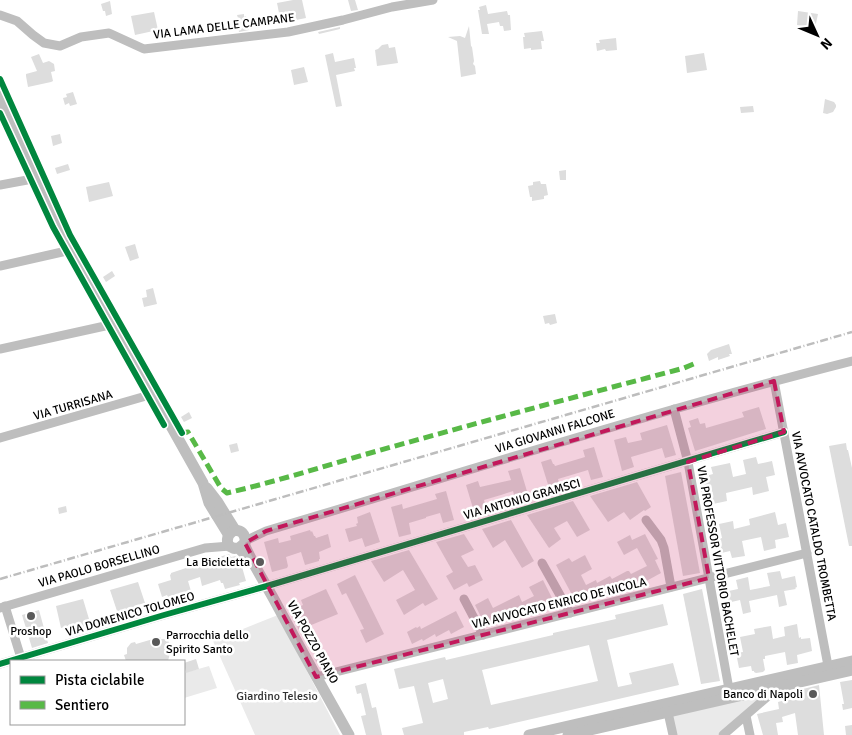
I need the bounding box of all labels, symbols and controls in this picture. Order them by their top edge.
street label: VIA LAMA DELLE CAMPANE [152,10,296,43]
north arrow [792,10,842,60]
text: N [816,34,835,53]
street label: VIA TURRISANA [32,387,115,424]
street label: VIA GIOVANNI FALCONE [494,406,617,457]
street label: VIA AVVOCATO CATALDO TROMBETTA [788,430,839,623]
street label: VIA PROFESSOR VITTORIO BACHELET [693,465,742,658]
street label: VIA ANTONIO GRAMSCI [462,476,582,523]
street label: VIA PAOLO BORSELLINO [37,542,162,591]
place label: La Bicicletta [186,555,250,570]
marker: La Bicicletta [254,556,266,568]
street label: VIA AVVOCATO ENRICO DE NICOLA [470,574,649,632]
street label: VIA DOMENICO TOLOMEO [64,589,196,640]
street label: VIA POZZO PIANO [284,598,342,686]
marker: Proshop [25,610,37,622]
place label: Proshop [10,624,52,639]
place label: Parrocchia dello Spirito Santo [166,628,249,657]
marker: Parrocchia dello Spirito Santo [150,636,162,648]
legend [10,660,185,725]
text: Pista ciclabile [55,671,144,689]
place label: Banco di Napoli [723,687,803,702]
marker: Banco di Napoli [807,688,819,700]
park label: Giardino Telesio [236,689,318,704]
text: Sentiero [55,696,109,714]

